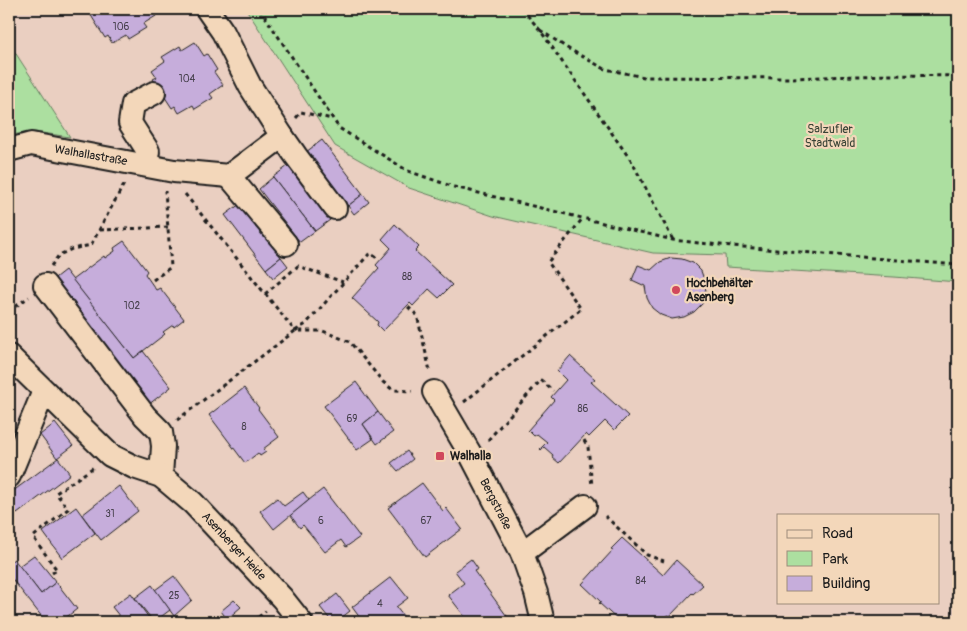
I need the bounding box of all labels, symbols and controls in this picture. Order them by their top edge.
house number: 106 [113,21,129,33]
house number: 104 [179,73,195,85]
park label: Salzufler Stadtwald [805,122,855,151]
street label: Walhallastraße [53,142,129,169]
house number: 88 [402,271,412,283]
place label: Hochbehälter Asenberg [686,276,754,305]
marker: Hochbehälter Asenberg [670,284,682,296]
house number: 102 [124,300,141,312]
house number: 86 [578,403,589,415]
house number: 69 [347,413,357,425]
house number: 8 [241,421,247,433]
place label: Walhalla [450,449,492,464]
marker: Walhalla [434,450,446,462]
street label: Bergstraße [476,476,515,532]
house number: 31 [105,508,115,520]
street label: Asenberger Heide [198,509,269,584]
legend [777,514,940,604]
house number: 6 [318,515,324,527]
house number: 67 [420,515,432,527]
text: Road [822,524,853,543]
text: Park [822,550,849,569]
text: Building [822,574,870,593]
house number: 84 [636,575,647,587]
house number: 25 [168,590,180,602]
house number: 4 [377,598,383,610]

